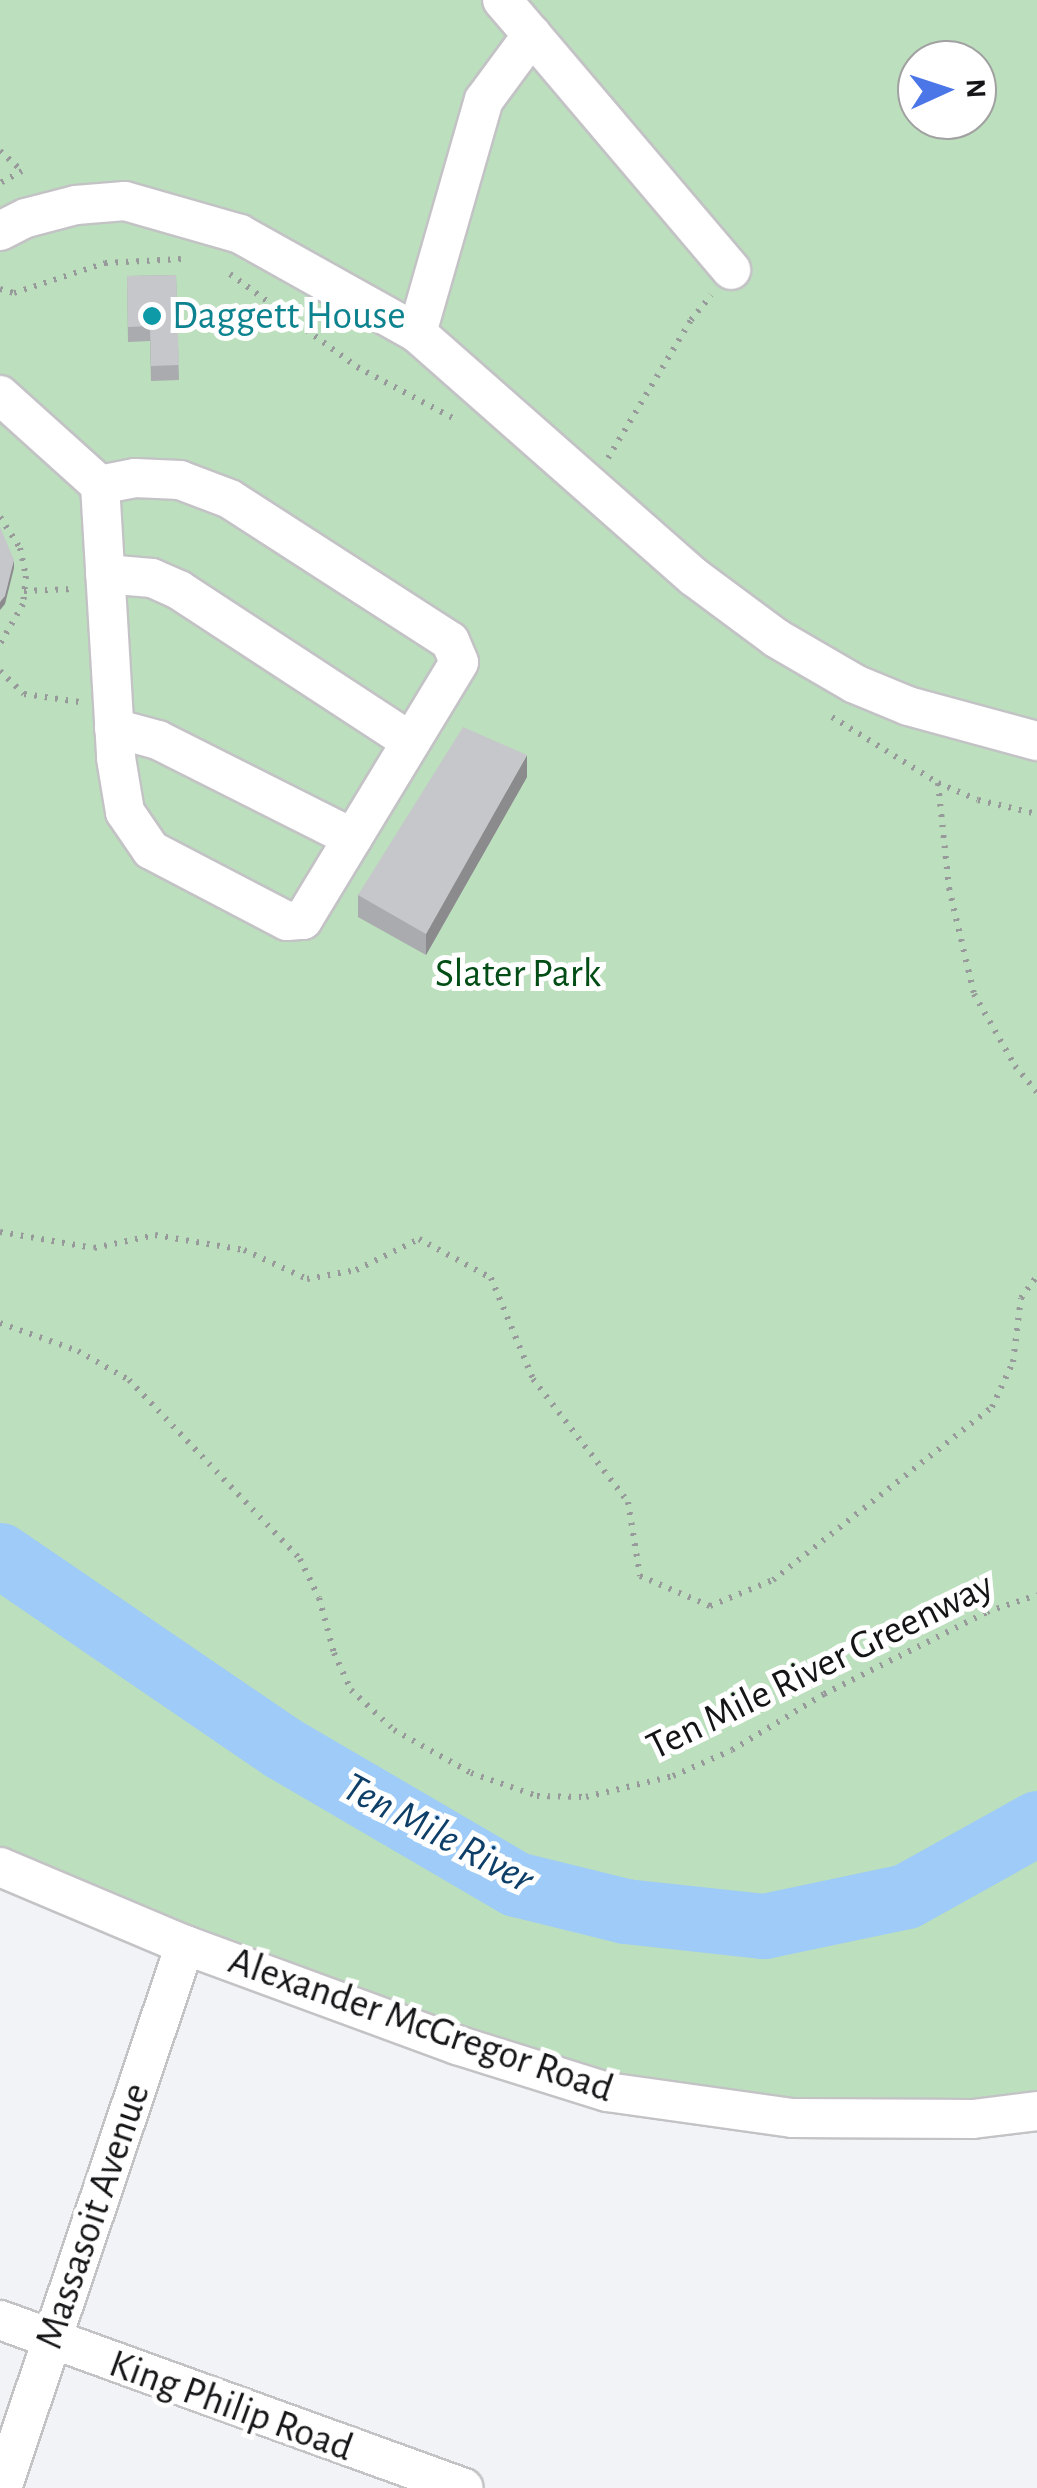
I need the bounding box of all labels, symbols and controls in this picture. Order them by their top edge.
north arrow [897,40,997,140]
text: N [960,78,989,99]
place label: Daggett House [172,292,406,340]
marker: Daggett House [141,305,163,327]
park label: Slater Park [435,950,601,998]
street label: Ten Mile River Greenway [639,1561,1001,1771]
water label: Ten Mile River [334,1762,542,1904]
street label: Alexander McGregor Road [222,1937,620,2113]
street label: Massasoit Avenue [25,2077,161,2355]
street label: King Philip Road [103,2340,359,2472]

